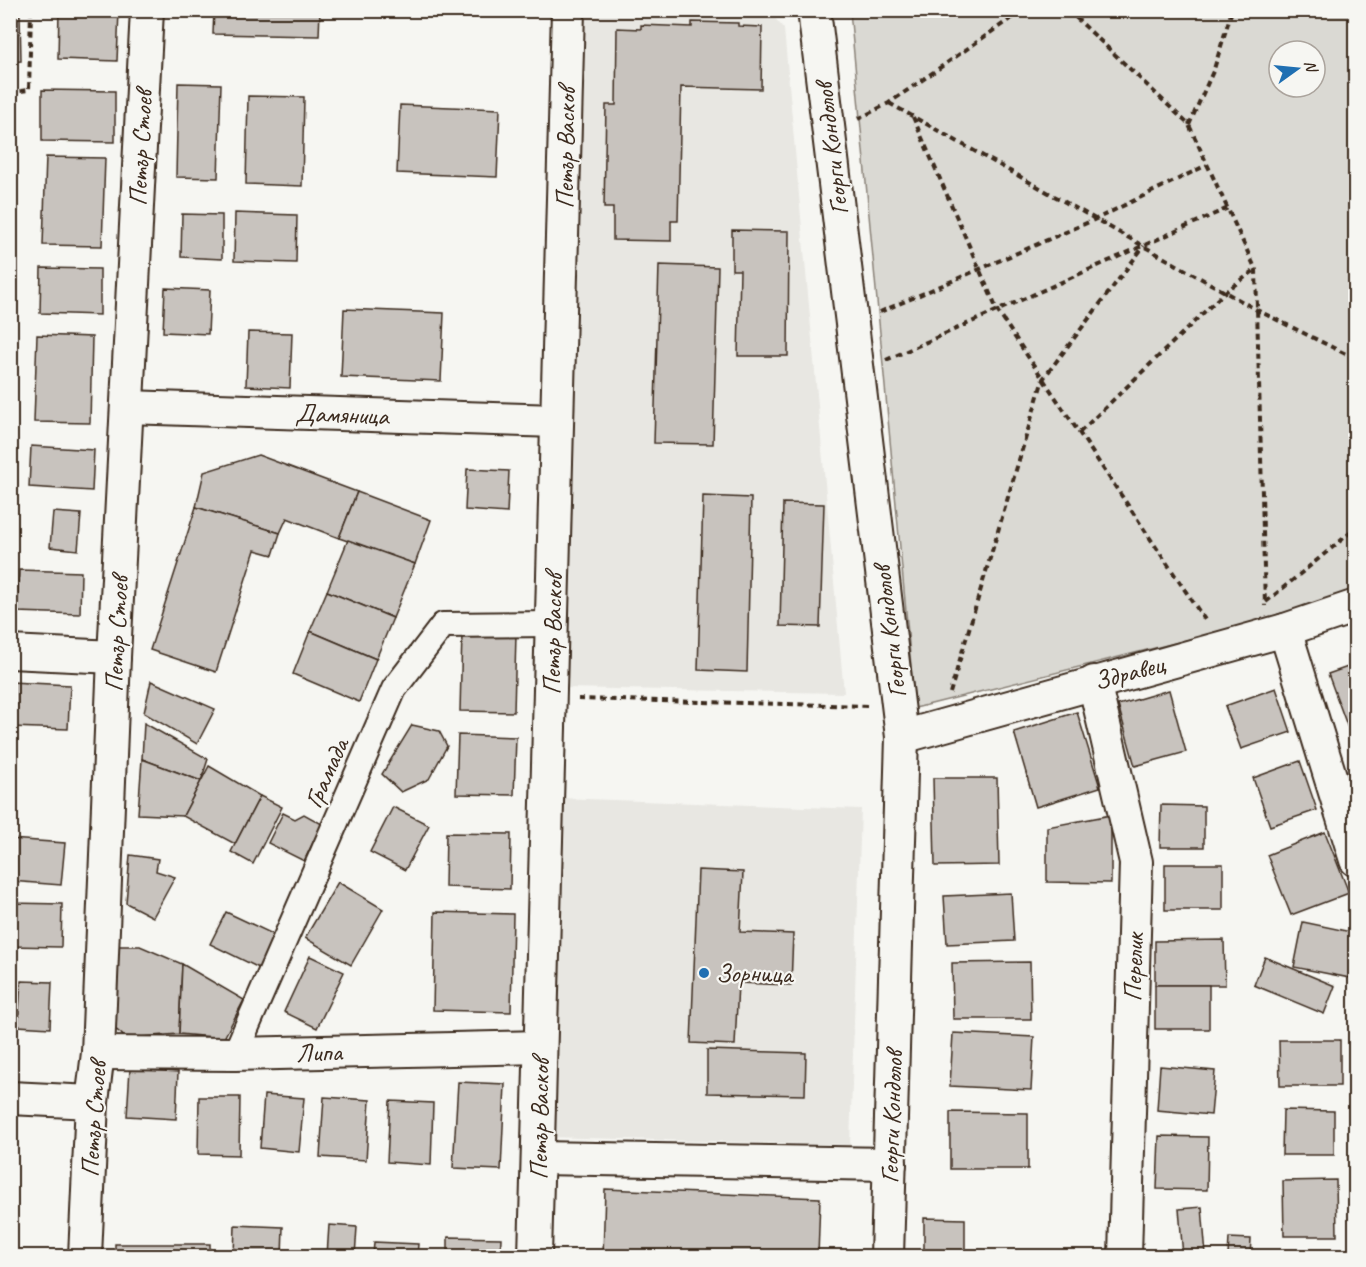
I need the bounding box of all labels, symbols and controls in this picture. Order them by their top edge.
north arrow [1267,39,1327,99]
text: N [1300,58,1322,76]
street label: Георги Кондолов [806,76,856,217]
street label: Петър Васков [548,81,583,209]
street label: Петър Стоев [121,84,160,207]
street label: Дамяница [295,396,391,433]
street label: Георги Кондолов [864,559,914,700]
street label: Петър Васков [535,567,570,695]
street label: Петър Стоев [97,570,136,693]
street label: Здравец [1090,647,1169,698]
street label: Грамада [297,731,357,813]
street label: Перелик [1116,931,1151,1002]
place label: Зорница [716,957,795,990]
marker: Зорница [697,966,711,980]
street label: Липа [296,1036,344,1069]
street label: Георги Кондолов [873,1045,910,1184]
street label: Петър Васков [522,1052,557,1180]
street label: Петър Стоев [73,1055,114,1178]

